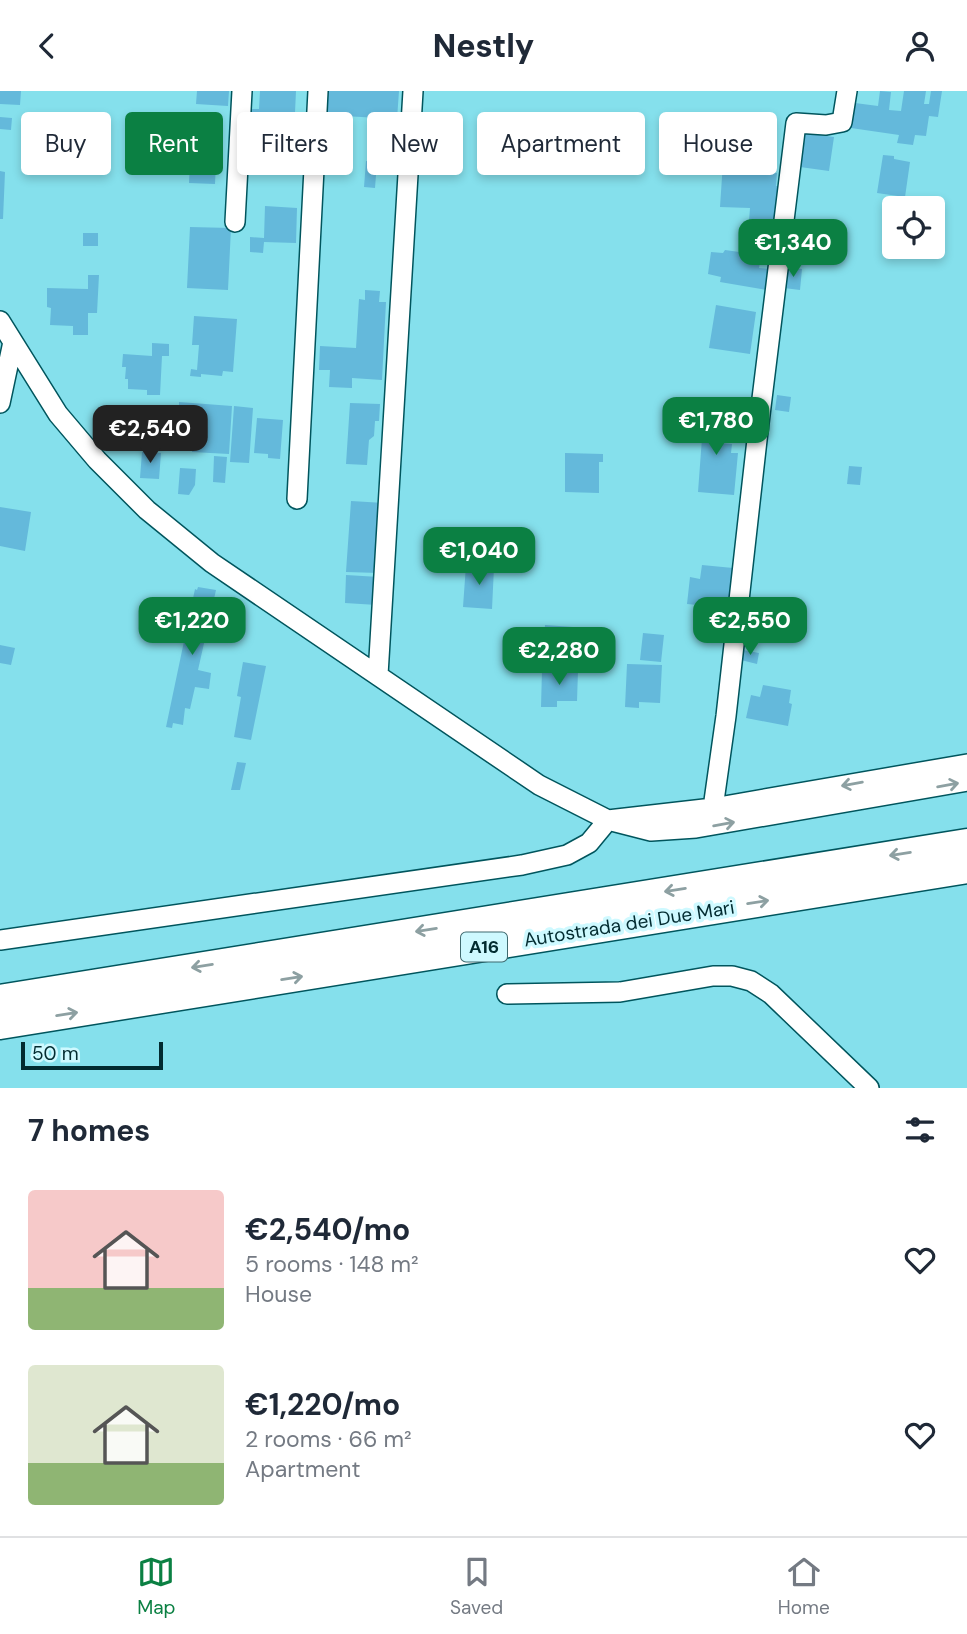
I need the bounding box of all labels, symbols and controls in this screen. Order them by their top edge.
text: Nestly [433,25,534,67]
icon: back [28,27,66,65]
icon: person [901,27,939,65]
chip: Buy [21,112,111,175]
chip: Rent [125,112,223,175]
chip: Filters [237,112,353,175]
chip: New [367,112,463,175]
chip: Apartment [477,112,645,175]
chip: House [659,112,777,175]
map controls [882,196,945,259]
button: locate [882,196,945,259]
pin: €1,340 [736,219,850,279]
text: €1,340 [754,227,832,257]
pin: €1,780 [659,397,773,457]
pin: €2,540 [93,405,207,465]
text: €1,780 [678,405,754,435]
text: €2,540 [109,413,191,443]
pin: €1,040 [422,527,536,587]
text: €1,040 [439,535,519,565]
pin: €1,220 [135,597,249,657]
pin: €2,550 [693,597,807,657]
text: €1,220 [155,605,229,635]
text: €2,550 [709,605,791,635]
pin: €2,280 [502,627,616,687]
text: €2,280 [519,635,599,665]
one-way arrow [841,778,863,791]
one-way arrow [936,778,959,791]
one-way arrow [712,817,735,830]
one-way arrow [889,848,912,861]
one-way arrow [664,884,687,897]
street label: Autostrada dei Due Mari [522,894,736,953]
one-way arrow [747,895,769,908]
one-way arrow [415,924,438,937]
road number: A16 [461,933,507,961]
one-way arrow [191,960,214,973]
one-way arrow [280,971,303,984]
one-way arrow [55,1007,78,1020]
scale bar [21,1039,163,1071]
text: 50 m [32,1041,79,1066]
text: 7 homes [28,1111,150,1150]
icon: filters [901,1111,939,1149]
text: €2,540/mo [245,1210,410,1249]
icon: home [84,1218,168,1302]
icon: heart [901,1241,939,1279]
text: 5 rooms · 148 m² [245,1249,419,1279]
text: House [245,1279,312,1309]
text: €1,220/mo [245,1385,400,1424]
icon: home [84,1393,168,1477]
icon: heart [901,1416,939,1454]
text: 2 rooms · 66 m² [245,1424,412,1454]
text: Apartment [245,1454,360,1484]
tab: Map [137,1553,175,1620]
tab: Saved [450,1553,503,1620]
tab: Home [778,1553,830,1620]

